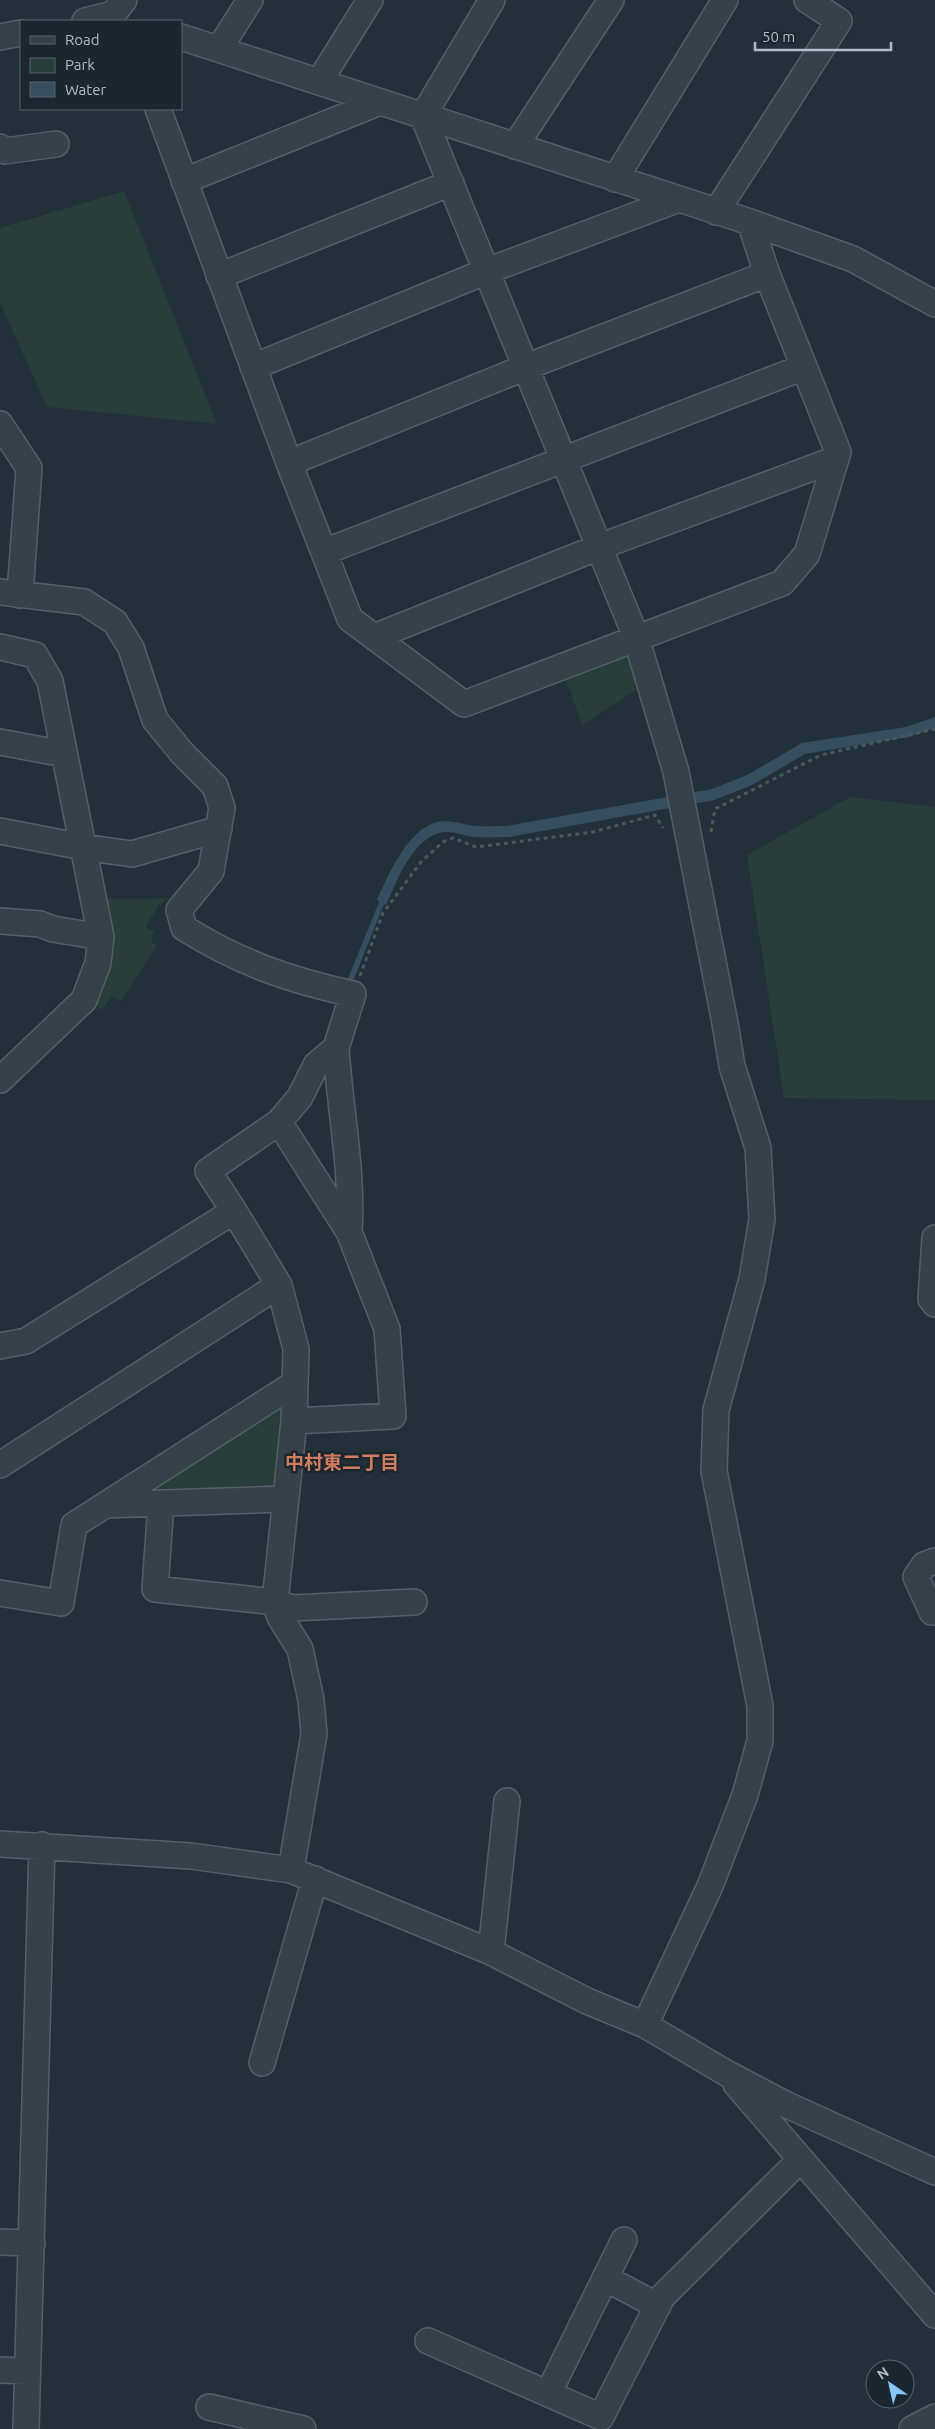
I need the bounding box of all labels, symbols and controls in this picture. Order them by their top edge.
legend [20,20,182,110]
scale bar [755,20,891,52]
text: 50 m [762,28,795,45]
text: Road [65,31,100,48]
text: Park [65,56,95,73]
text: Water [65,81,106,98]
district label: 中村東二丁目 [285,1451,399,1473]
north arrow [865,2359,915,2409]
text: N [874,2364,892,2383]

